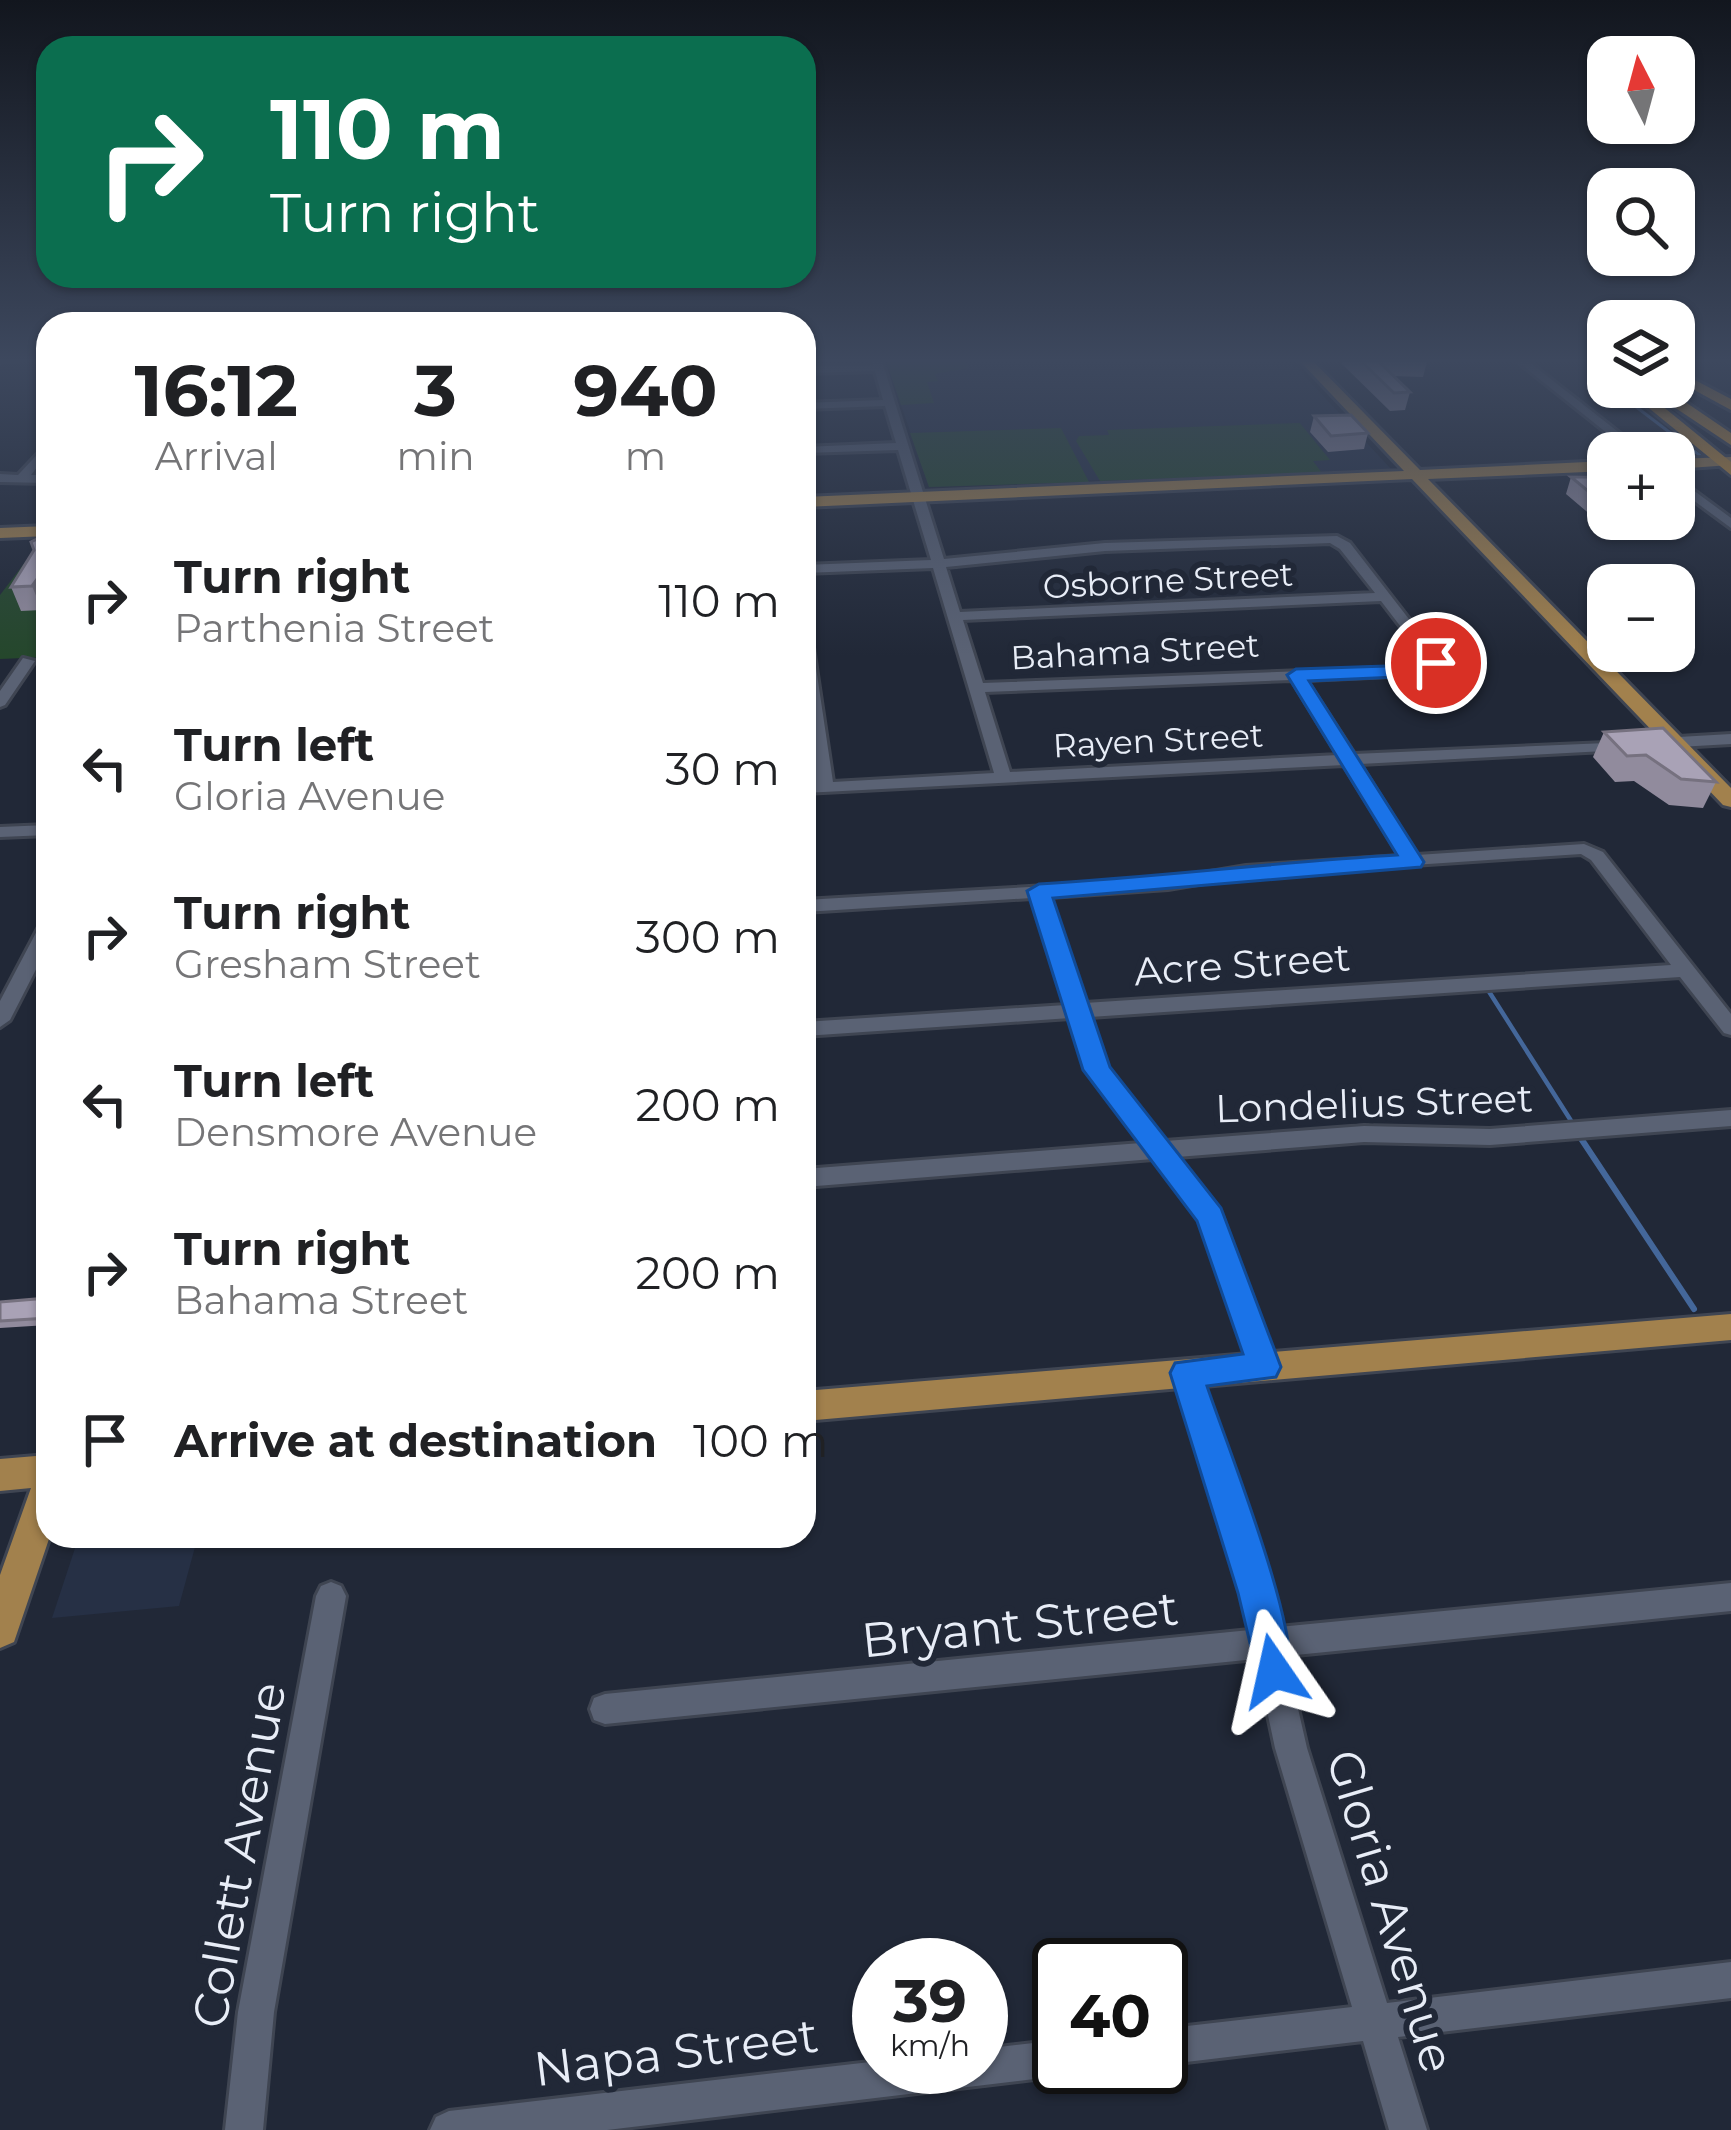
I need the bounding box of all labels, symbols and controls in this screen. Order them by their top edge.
north arrow [1587,36,1695,144]
map controls [1587,36,1695,672]
text: 110 m [270,78,505,180]
icon: right [72,84,228,240]
button: search [1587,168,1695,276]
text: Turn right [270,180,540,246]
button: layers [1587,300,1695,408]
text: 16:12 [134,346,298,434]
text: 3 [414,346,457,434]
text: 940 [573,346,718,434]
text: Arrival [155,432,278,480]
text: min [397,432,475,480]
text: m [625,432,666,480]
button: + [1587,432,1695,540]
text: Turn right [174,549,410,604]
street label: Osborne Street [1042,553,1294,607]
button: − [1587,564,1695,672]
icon: right [72,567,138,633]
text: 110 m [658,573,780,628]
text: Parthenia Street [174,604,494,652]
pin [1385,612,1487,714]
street label: Bahama Street [1010,625,1260,677]
icon: arrive [1403,630,1469,696]
street label: Rayen Street [1052,715,1264,765]
text: Turn left [174,717,374,772]
icon: left [72,735,138,801]
text: 30 m [665,741,780,796]
text: Gloria Avenue [174,772,445,820]
text: Turn right [174,885,410,940]
icon: right [72,903,138,969]
text: 300 m [636,909,780,964]
street label: Acre Street [1132,933,1352,995]
text: Gresham Street [174,940,481,988]
text: Turn left [174,1053,374,1108]
icon: left [72,1071,138,1137]
street label: Londelius Street [1214,1073,1534,1133]
text: 200 m [635,1077,780,1132]
text: Densmore Avenue [174,1108,537,1156]
text: Turn right [174,1221,410,1276]
icon: right [72,1239,138,1305]
text: 200 m [635,1245,780,1300]
text: Bahama Street [174,1276,468,1324]
icon: arrive [72,1407,138,1473]
text: Arrive at destination [174,1413,657,1468]
text: 100 m [693,1413,828,1468]
street label: Bryant Street [859,1579,1181,1669]
position arrow [1211,1608,1337,1734]
street label: Collett Avenue [180,1678,298,2032]
street label: Gloria Avenue [1314,1743,1468,2079]
speed limit sign: 40 [1032,1938,1188,2094]
text: 39 [893,1964,967,2037]
street label: Napa Street [531,2006,821,2098]
text: km/h [890,2027,970,2064]

